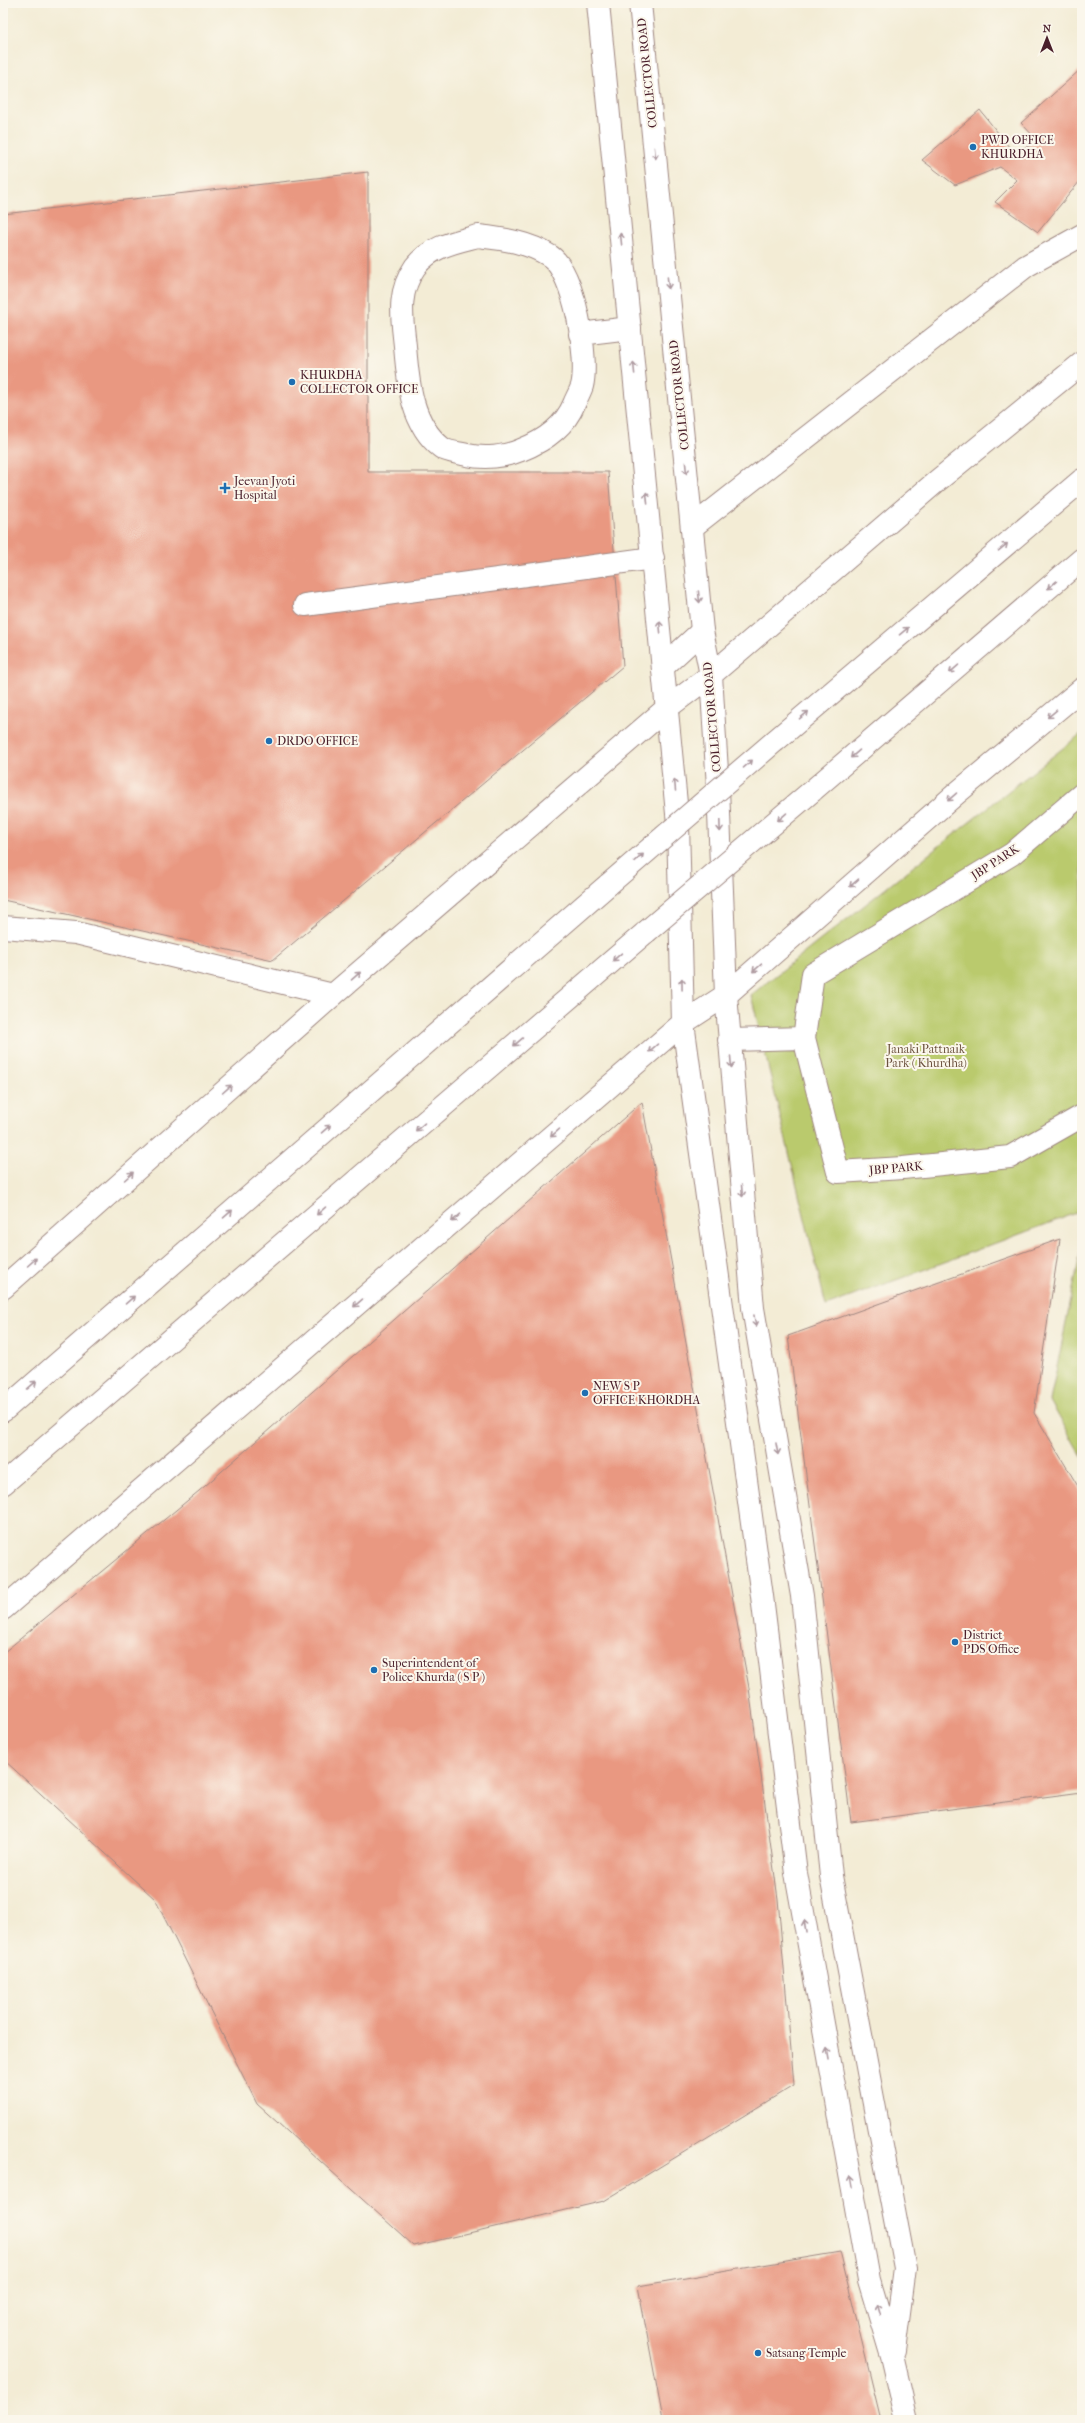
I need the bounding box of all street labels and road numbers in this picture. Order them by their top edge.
street label: COLLECTOR ROAD [634,17,660,129]
street label: COLLECTOR ROAD [666,339,692,451]
street label: COLLECTOR ROAD [700,661,724,773]
street label: JBP PARK [968,841,1023,883]
street label: JBP PARK [867,1159,925,1177]

